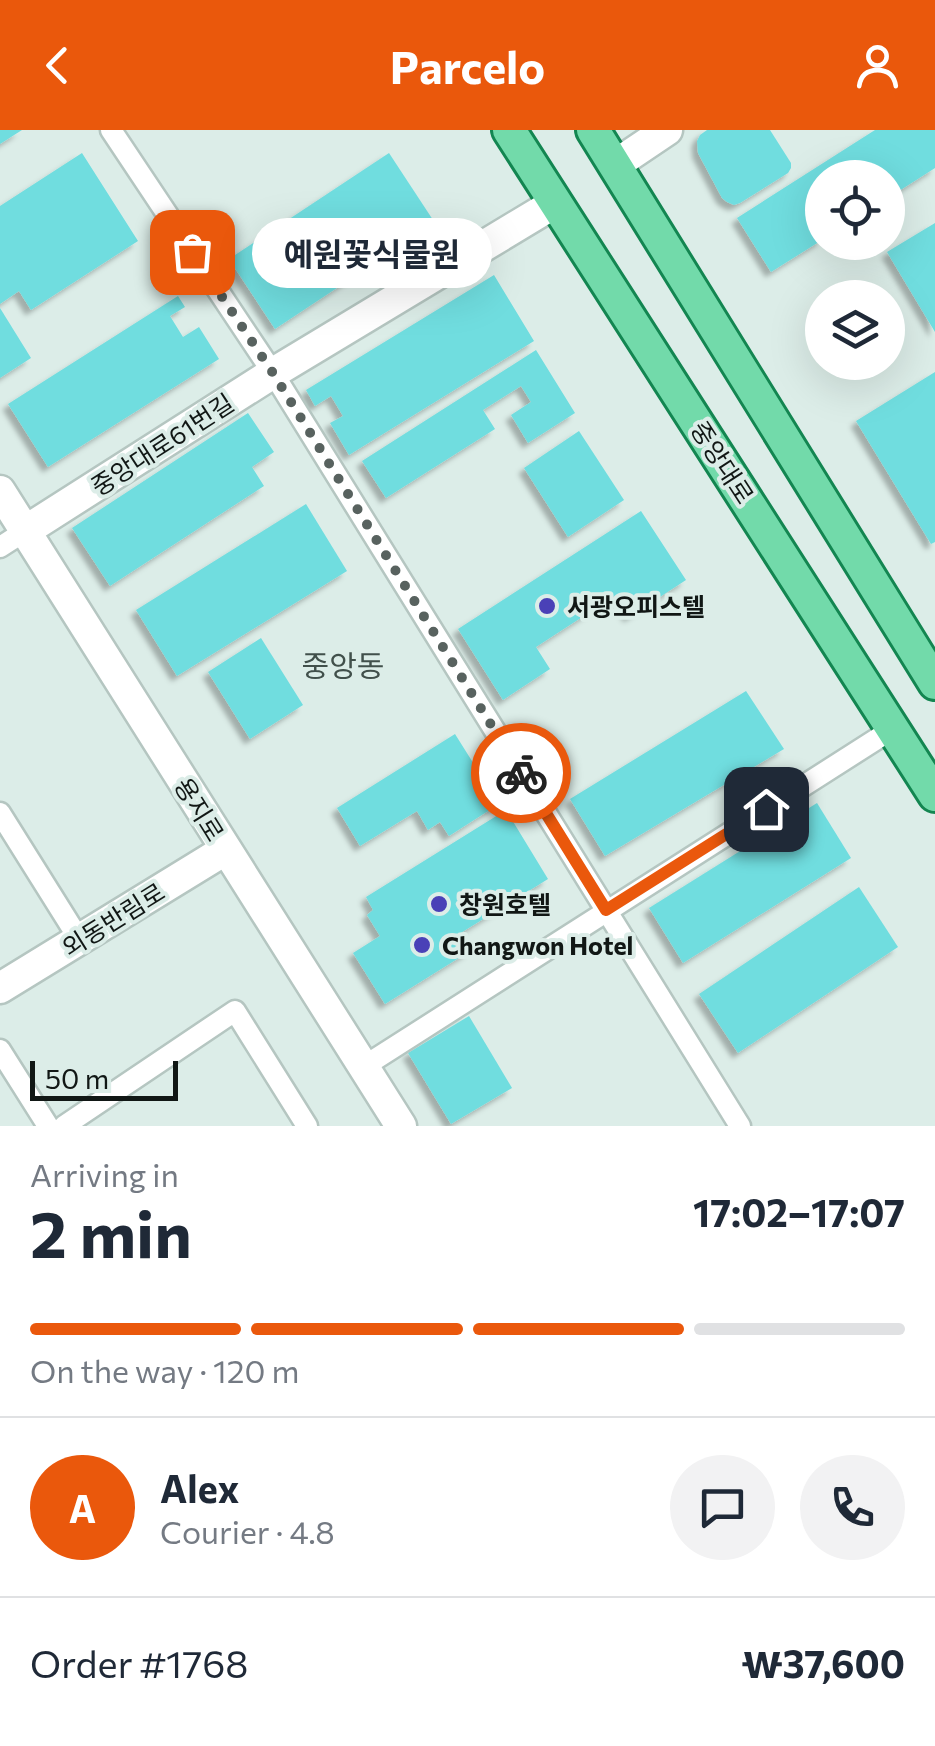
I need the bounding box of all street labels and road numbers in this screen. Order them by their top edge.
street label: 중앙대로61번길 [85,387,239,501]
street label: 중앙대로 [685,415,761,509]
street label: 용지로 [169,772,231,846]
street label: 외동반림로 [56,876,170,962]

